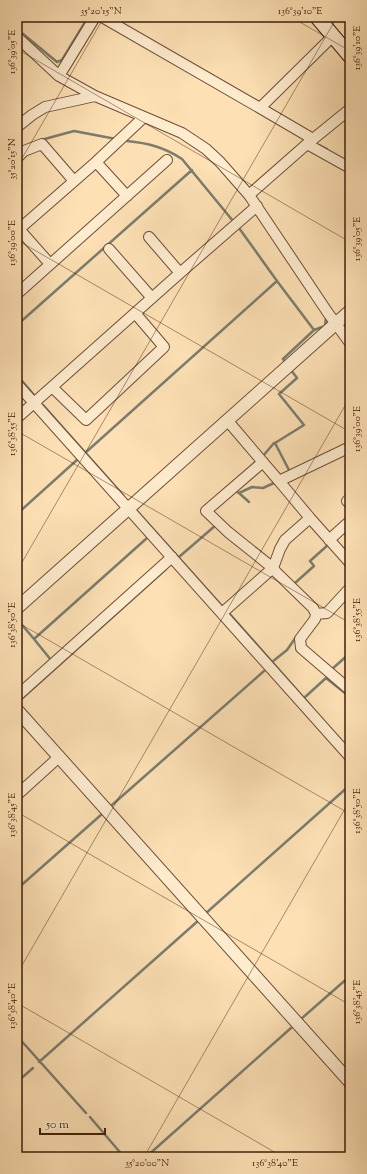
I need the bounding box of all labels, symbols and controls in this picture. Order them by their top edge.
text: 35°20'15"N [80,4,122,19]
text: 136°39'10"E [278,4,322,19]
text: 136°39'10"E [350,26,365,70]
text: 136°39'05"E [5,30,20,74]
text: 35°20'15"N [5,138,20,180]
text: 136°39'05"E [350,217,365,261]
text: 136°39'00"E [5,220,20,266]
text: 136°39'00"E [350,406,365,452]
text: 136°38'55"E [5,412,20,456]
text: 136°38'55"E [350,598,365,642]
text: 136°38'50"E [5,602,20,648]
text: 136°38'50"E [350,788,365,834]
text: 136°38'45"E [5,793,20,837]
text: 136°38'45"E [350,980,365,1024]
text: 136°38'40"E [5,983,20,1029]
scale bar [40,1110,105,1136]
text: 50 m [45,1116,69,1134]
text: 35°20'00"N [125,1156,169,1171]
text: 136°38'40"E [252,1156,298,1171]

